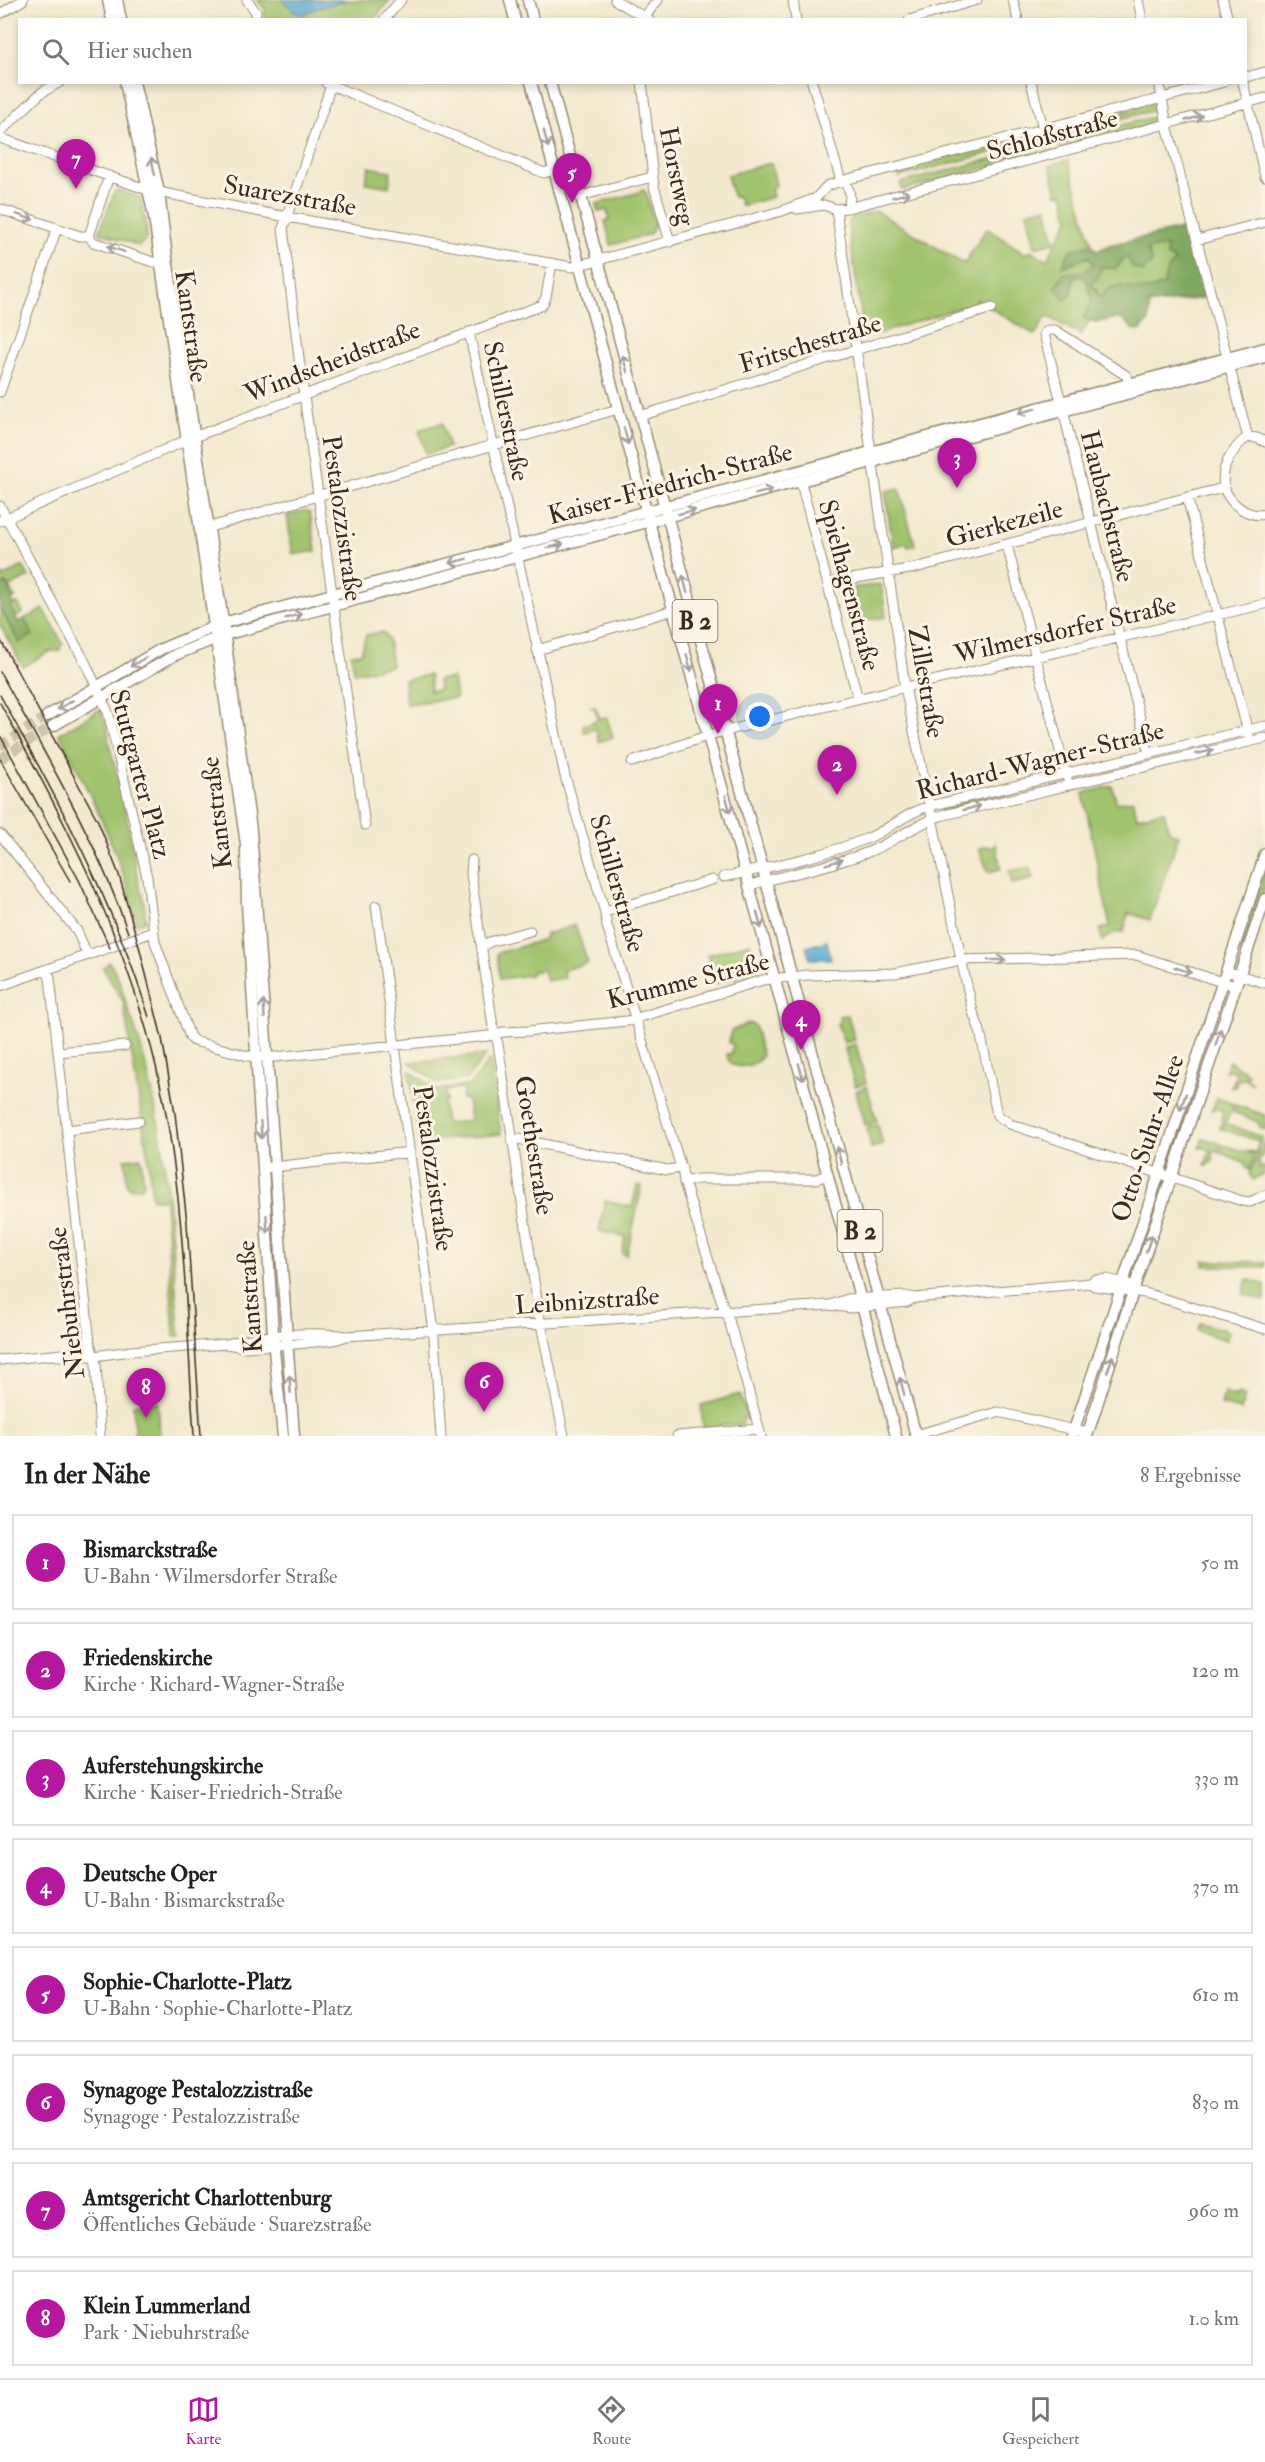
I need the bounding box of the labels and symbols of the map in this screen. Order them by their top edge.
street label: Schloßstraße [983,102,1121,168]
one-way arrow [1184,112,1203,123]
street label: Horstweg [652,124,702,230]
one-way arrow [541,129,553,148]
pin: 7 [56,140,96,189]
pin: 5 [552,154,592,203]
one-way arrow [147,157,158,176]
street label: Suarezstraße [221,169,359,223]
one-way arrow [891,189,910,200]
one-way arrow [15,213,34,224]
one-way arrow [107,243,126,254]
street label: Kantstraße [167,268,215,385]
street label: Fritschestraße [735,307,885,381]
street label: Windscheidstraße [239,314,425,410]
street label: Schillerstraße [476,338,536,484]
one-way arrow [619,355,630,374]
one-way arrow [1018,406,1037,417]
one-way arrow [620,426,632,445]
street label: Haubachstraße [1073,427,1141,586]
street label: Pestalozzistraße [315,433,370,603]
street label: Kaiser-Friedrich-Straße [545,436,796,532]
pin: 3 [938,438,976,488]
one-way arrow [754,486,773,498]
street label: Gierkezeile [942,493,1066,555]
street label: Spielhagenstraße [810,496,887,675]
one-way arrow [678,506,697,517]
one-way arrow [545,540,564,552]
one-way arrow [449,556,468,568]
one-way arrow [679,575,691,594]
street label: Wilmersdorfer Straße [950,589,1180,671]
road number: B 2 [672,600,718,642]
one-way arrow [284,610,303,621]
street label: Zillestraße [900,624,952,741]
one-way arrow [684,653,695,672]
one-way arrow [130,657,147,669]
pin: 1 [698,684,738,734]
street label: Stuttgarter Platz [102,686,178,863]
one-way arrow [57,699,74,711]
your location [745,702,774,731]
street label: Richard-Wagner-Straße [913,715,1168,807]
one-way arrow [1196,745,1215,757]
pin: 2 [818,746,856,795]
street label: Kantstraße [194,755,240,871]
one-way arrow [723,794,734,813]
one-way arrow [962,802,981,814]
street label: Schillerstraße [582,811,652,956]
one-way arrow [824,856,843,868]
one-way arrow [754,910,765,929]
street label: Krumme Straße [604,945,773,1017]
one-way arrow [986,954,1006,965]
one-way arrow [1173,965,1192,976]
one-way arrow [259,1000,270,1020]
pin: 4 [782,1000,820,1050]
one-way arrow [1213,1028,1224,1047]
street label: Otto-Suhr-Allee [1104,1050,1192,1226]
one-way arrow [795,1062,807,1081]
street label: Goethestraße [507,1073,561,1217]
street label: Pestalozzistraße [406,1083,461,1253]
one-way arrow [1176,1092,1187,1110]
one-way arrow [256,1119,267,1139]
one-way arrow [833,1145,845,1164]
road number: B 2 [838,1210,882,1252]
one-way arrow [262,1214,273,1234]
street label: Niebuhrstraße [42,1225,92,1381]
one-way arrow [1144,1234,1155,1253]
street label: Kantstraße [230,1239,270,1354]
street label: Leibnizstraße [514,1280,661,1322]
one-way arrow [1105,1355,1116,1374]
pin: 6 [464,1362,504,1412]
pin: 8 [126,1368,166,1418]
one-way arrow [285,1375,296,1395]
one-way arrow [896,1377,908,1396]

